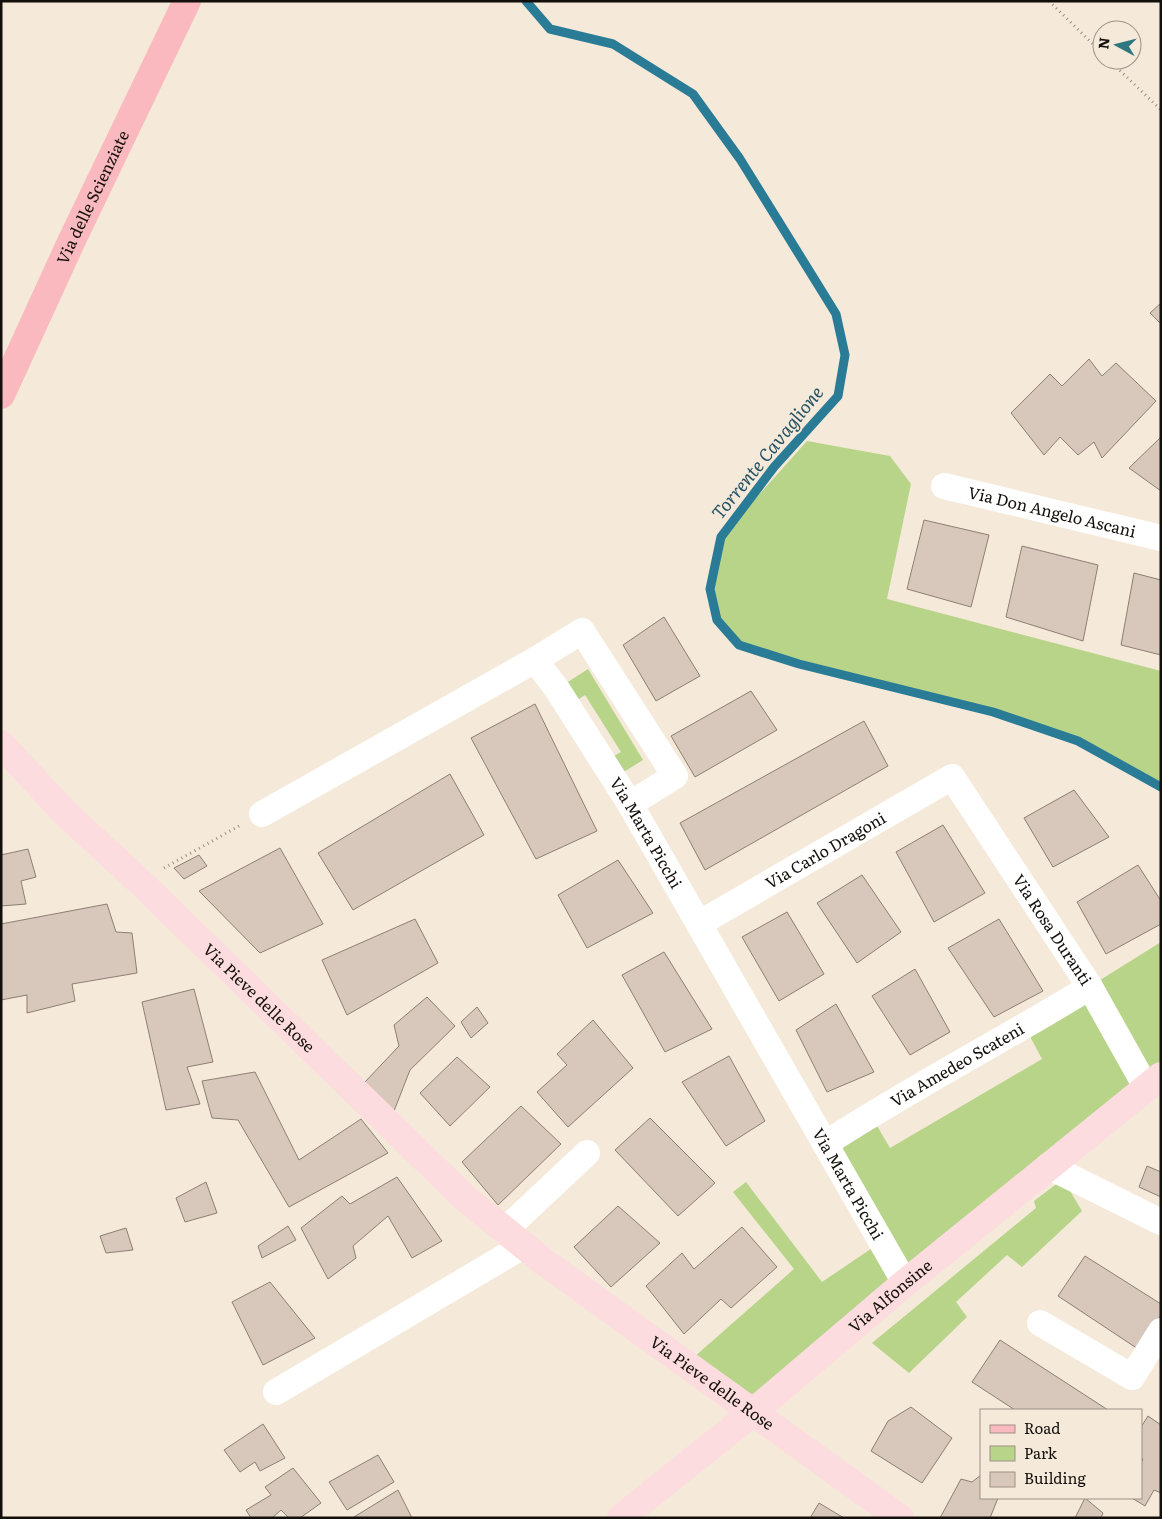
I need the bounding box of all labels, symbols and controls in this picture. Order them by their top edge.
north arrow [1092,20,1142,70]
text: N [1092,36,1114,50]
street label: Via delle Scienziate [50,126,134,268]
water label: Torrente Cavaglione [705,380,829,525]
street label: Via Don Angelo Ascani [966,479,1139,543]
street label: Via Marta Picchi [605,772,689,892]
street label: Via Carlo Dragoni [760,805,890,894]
street label: Via Rosa Duranti [1008,869,1099,989]
street label: Via Pieve delle Rose [198,937,321,1057]
street label: Via Amedeo Scateni [885,1016,1028,1112]
street label: Via Marta Picchi [807,1123,891,1244]
street label: Via Alfonsine [842,1253,937,1337]
street label: Via Pieve delle Rose [646,1329,780,1435]
legend [980,1409,1142,1499]
text: Road [1024,1416,1060,1439]
text: Park [1024,1441,1058,1464]
text: Building [1024,1466,1086,1489]

